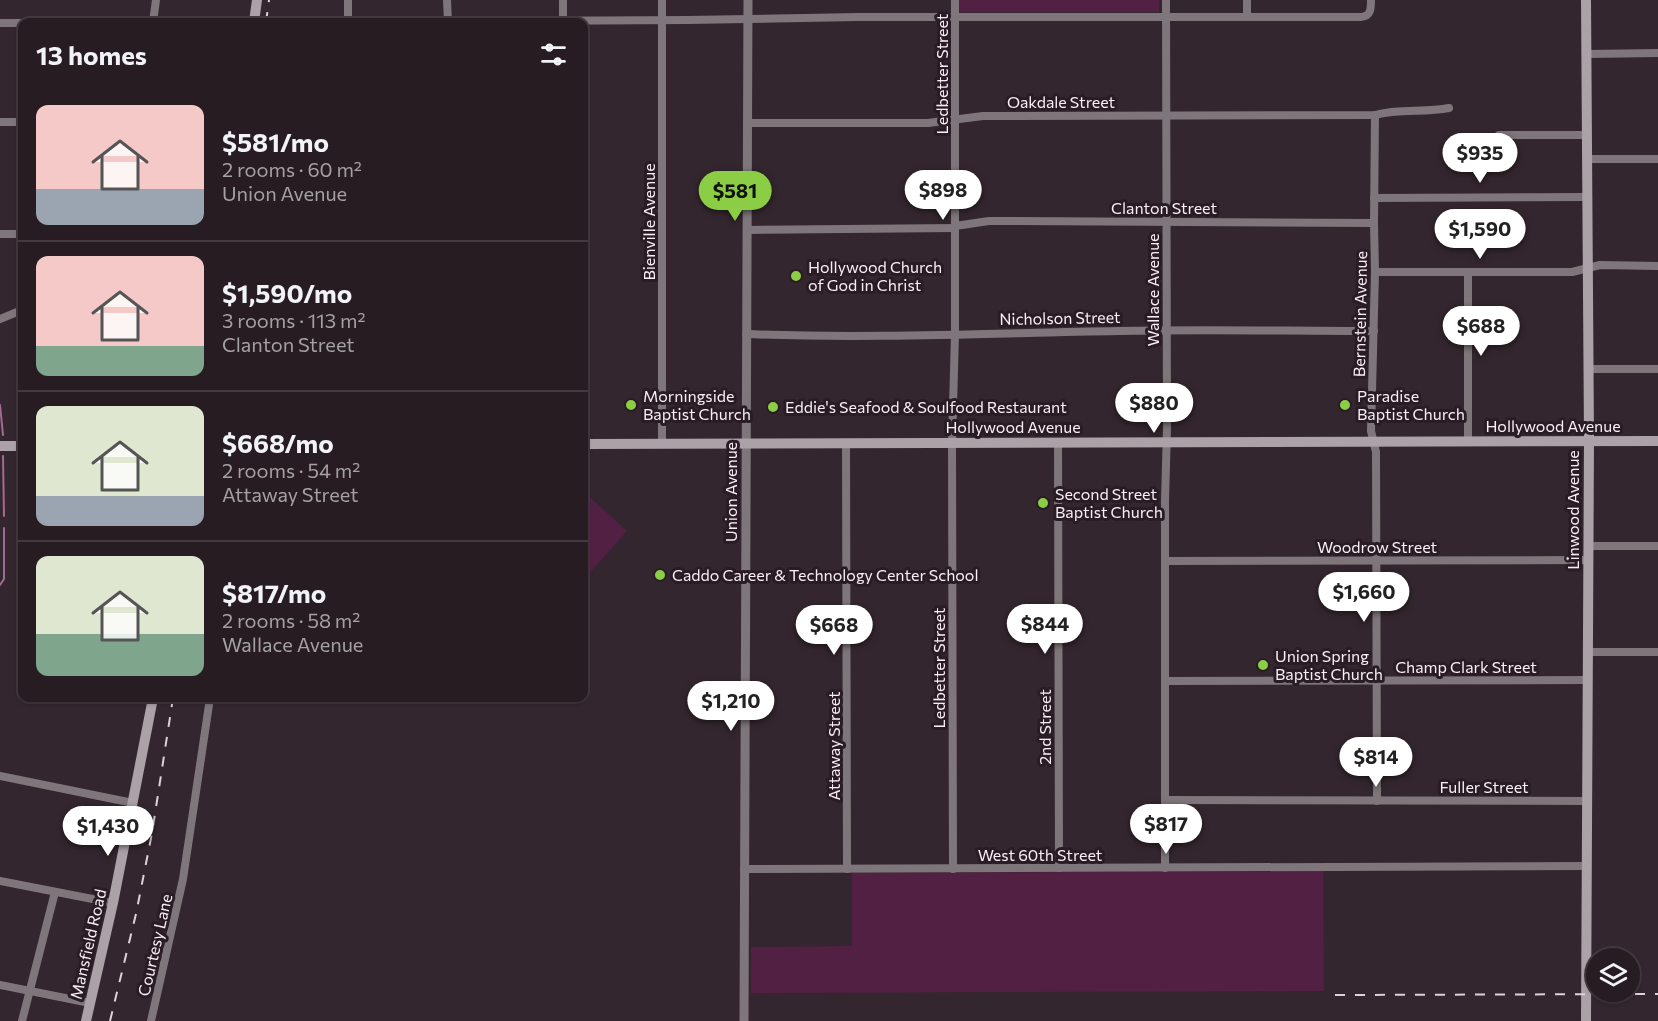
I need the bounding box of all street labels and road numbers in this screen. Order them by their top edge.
street label: Ledbetter Street [932,13,951,134]
street label: Oakdale Street [1007,92,1116,111]
street label: Bienville Avenue [639,163,658,281]
street label: Clanton Street [1111,198,1217,217]
street label: Wallace Avenue [1143,233,1162,347]
street label: Bernstein Avenue [1349,251,1370,377]
street label: Nicholson Street [999,307,1121,328]
street label: Hollywood Avenue [1485,416,1621,435]
street label: Hollywood Avenue [945,417,1081,436]
street label: Union Avenue [721,442,740,542]
street label: Linwood Avenue [1563,450,1582,570]
street label: Woodrow Street [1317,537,1437,556]
street label: Ledbetter Street [929,607,948,728]
street label: Champ Clark Street [1395,657,1537,676]
street label: 2nd Street [1035,689,1054,765]
street label: Attaway Street [824,691,843,801]
street label: Fuller Street [1439,777,1529,796]
street label: West 60th Street [978,845,1103,864]
street label: Mansfield Road [66,887,109,1001]
street label: Courtesy Lane [134,892,176,998]

